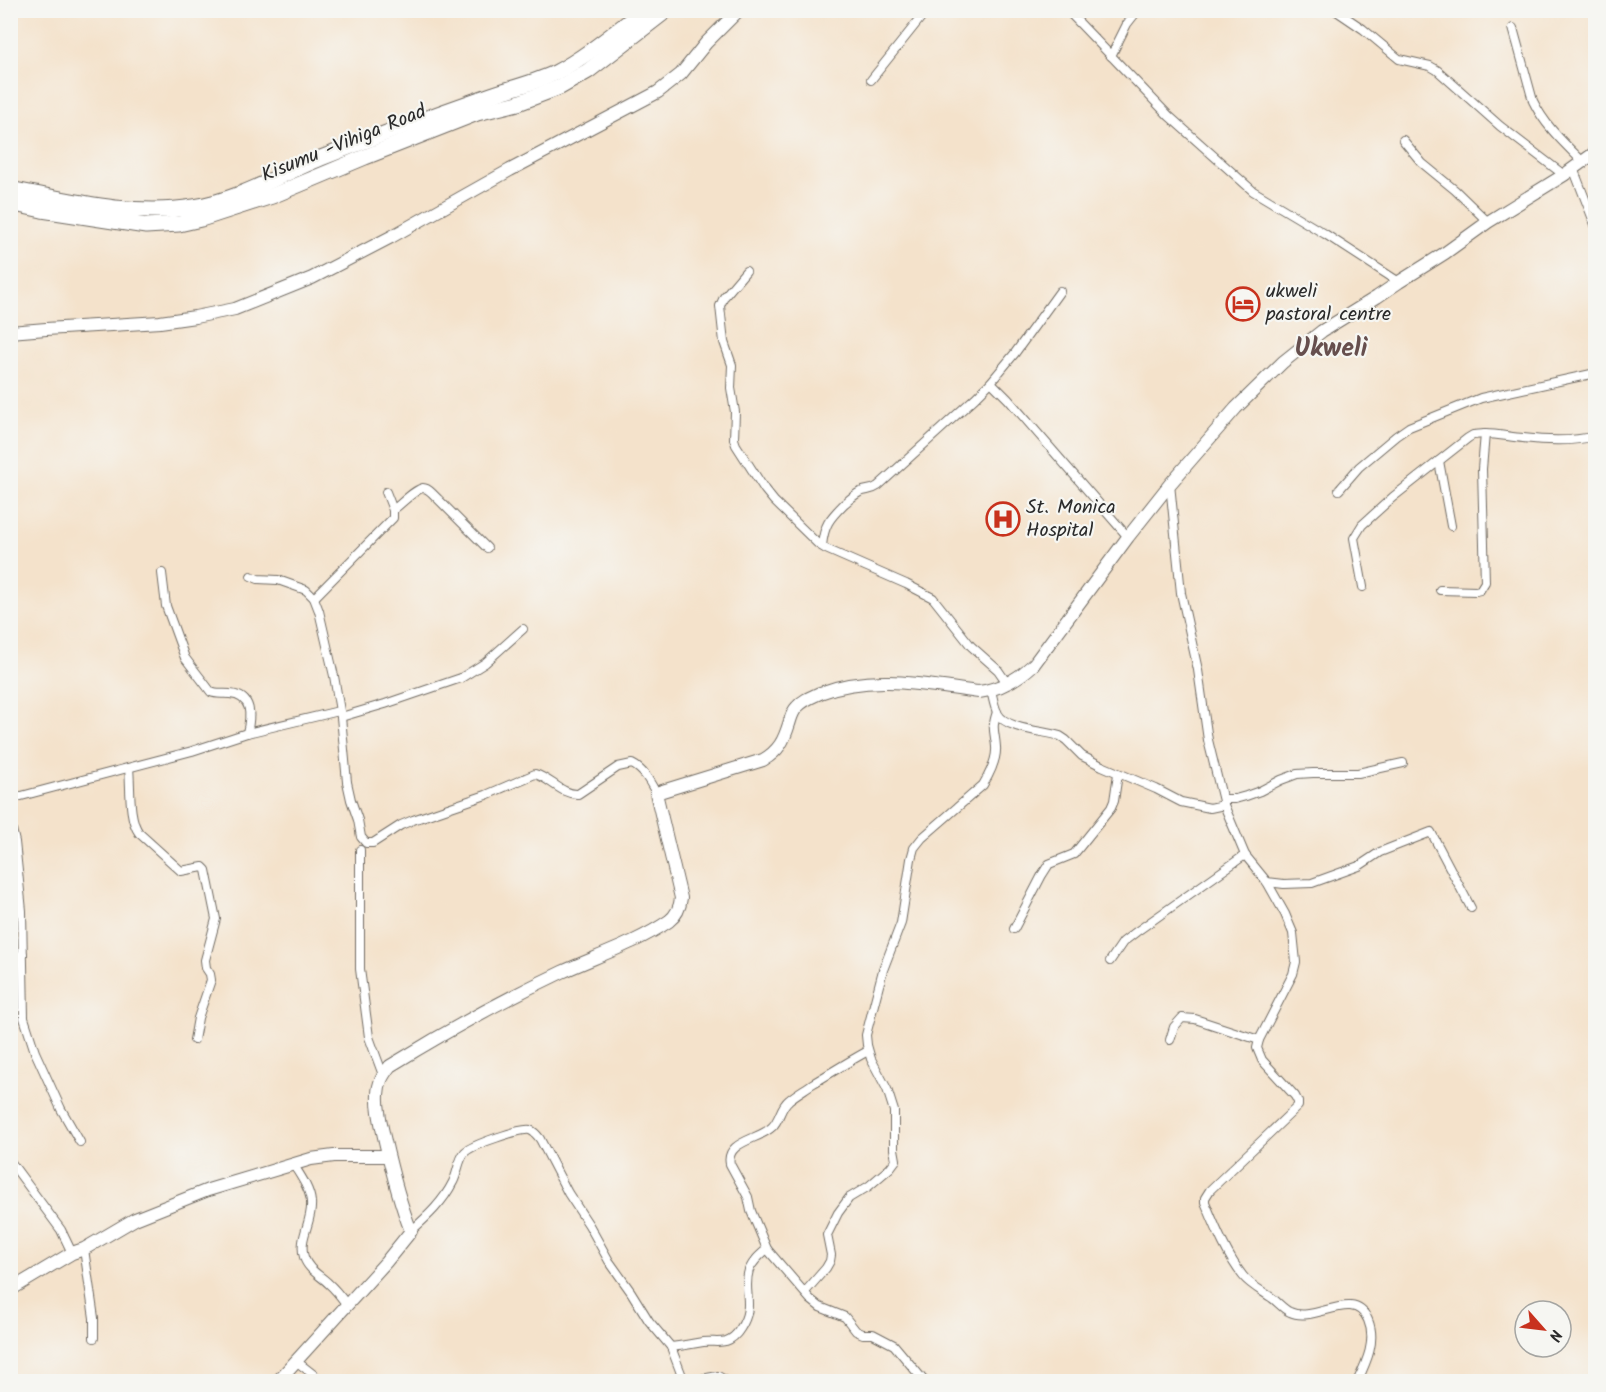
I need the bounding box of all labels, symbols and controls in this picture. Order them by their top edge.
street label: Kisumu -Vihiga Road [257,96,432,192]
place label: ukweli pastoral centre [1265,276,1391,331]
hotel icon: ukweli pastoral centre [1225,286,1261,322]
district label: Ukweli [1294,328,1369,370]
place label: St. Monica Hospital [1026,492,1116,547]
hospital icon: St. Monica Hospital [985,501,1021,537]
north arrow [1513,1299,1573,1359]
text: N [1542,1325,1568,1346]

